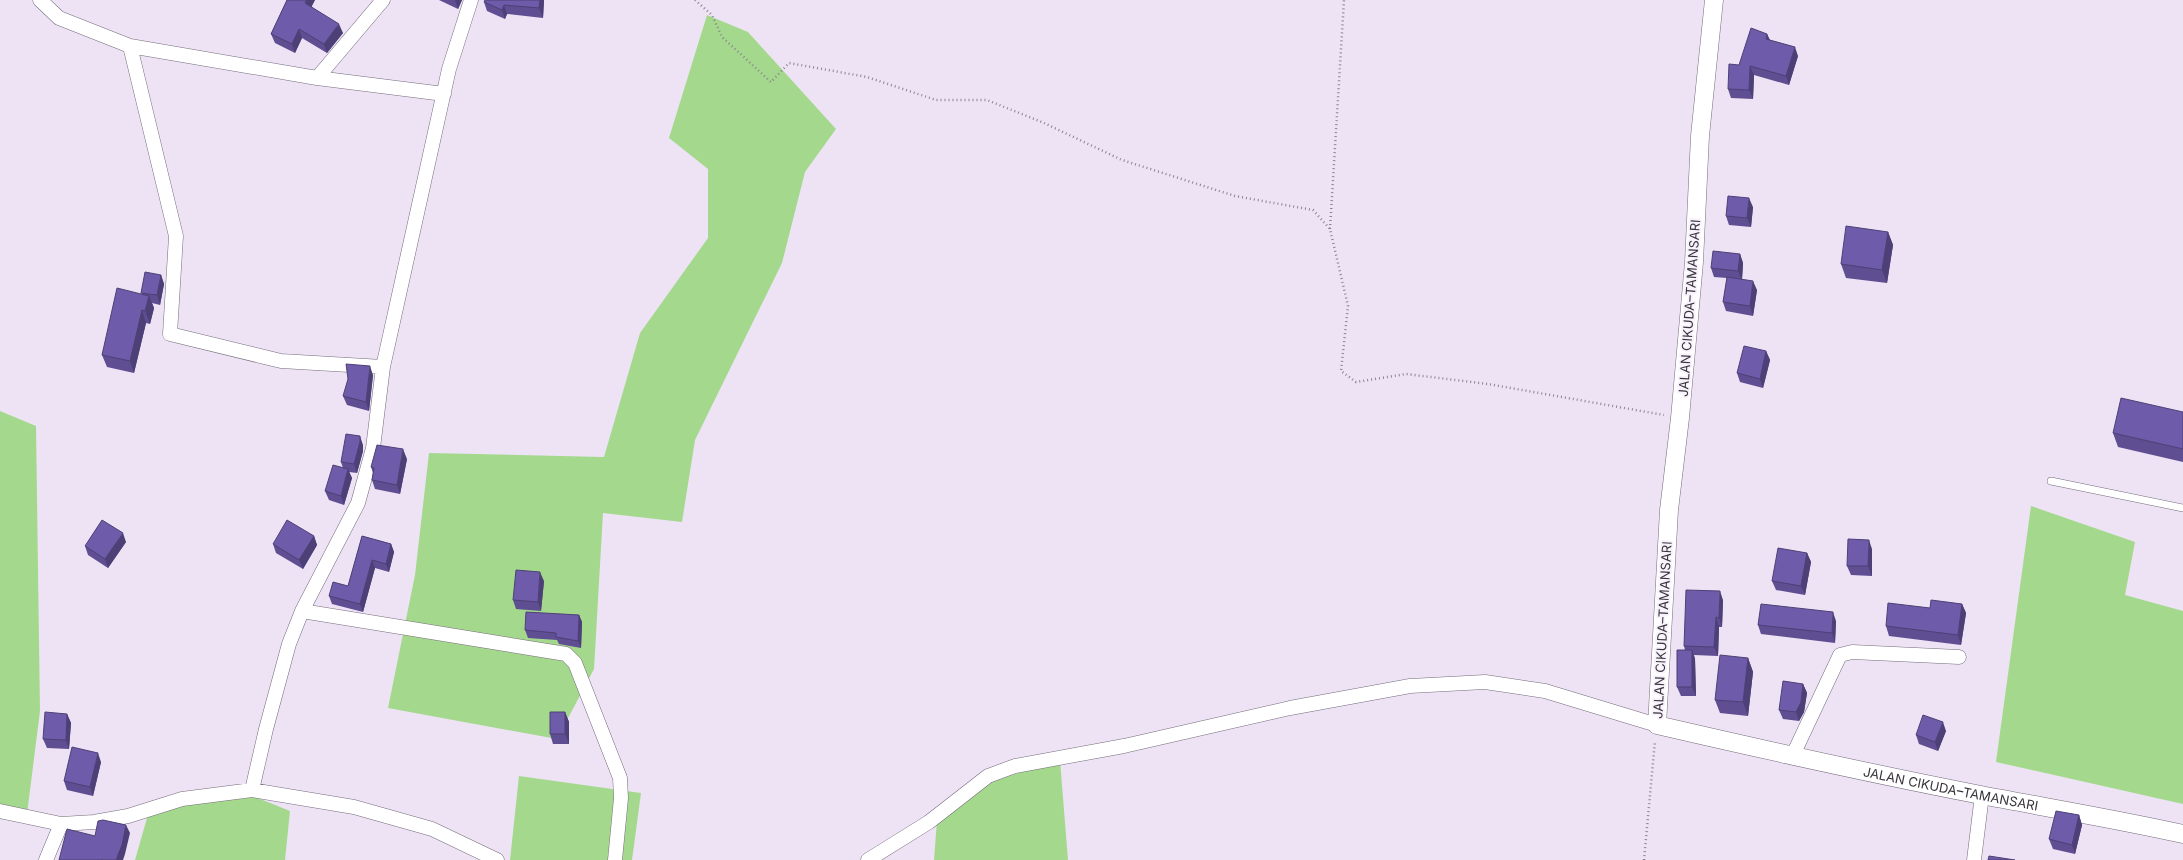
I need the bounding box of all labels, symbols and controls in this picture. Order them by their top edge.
street label: JALAN CIKUDA–TAMANSARI [1675,219,1703,397]
street label: JALAN CIKUDA–TAMANSARI [1649,541,1675,719]
street label: JALAN CIKUDA–TAMANSARI [1862,763,2040,813]

